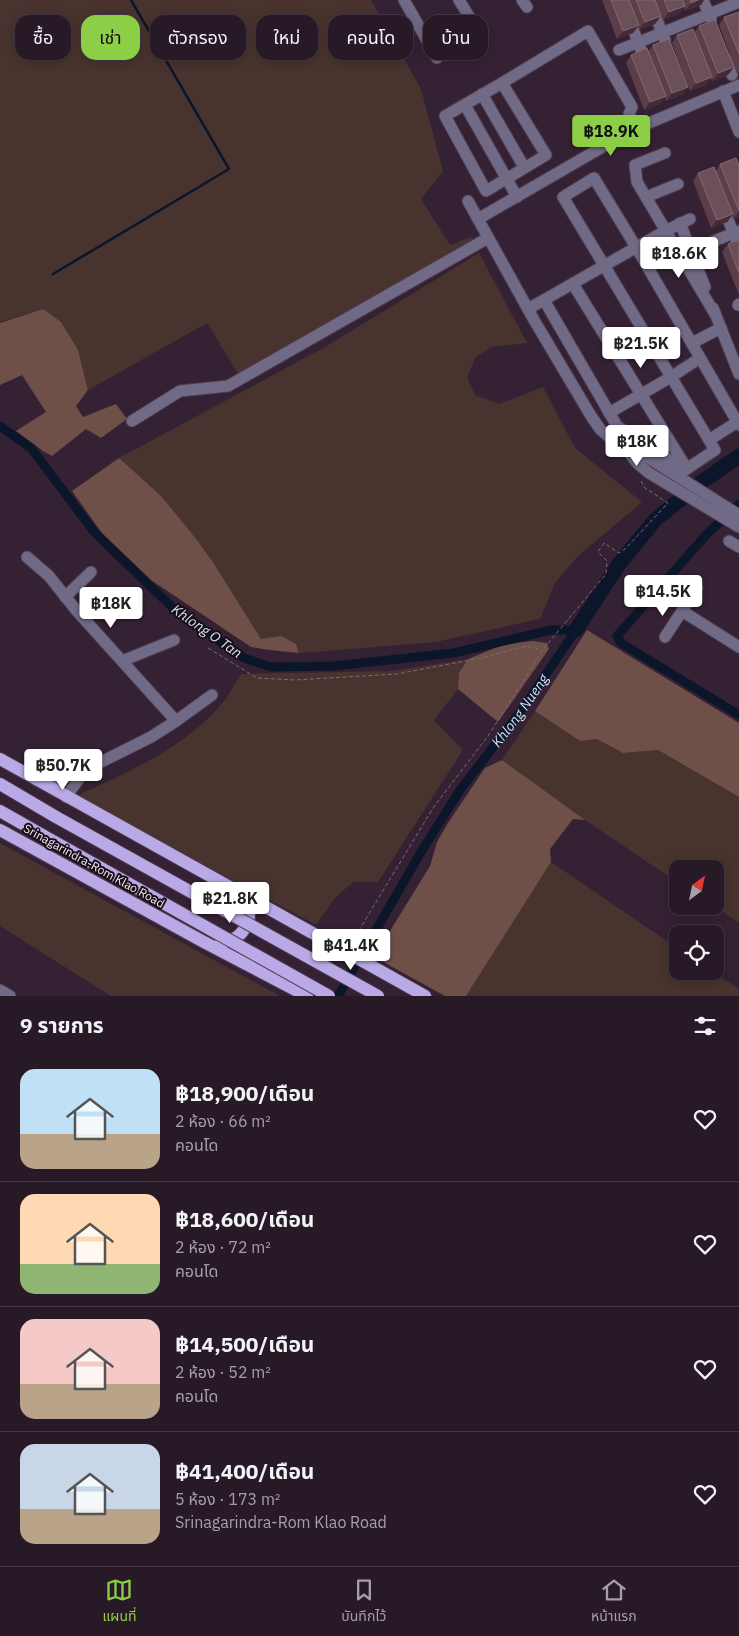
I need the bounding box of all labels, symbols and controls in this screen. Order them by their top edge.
chip: ซื้อ [15,15,71,60]
chip: เช่า [81,15,140,60]
chip: ตัวกรอง [150,15,246,60]
chip: ใหม่ [256,15,318,60]
chip: คอนโด [328,15,413,60]
chip: บ้าน [423,15,488,60]
pin: ฿18.9K [570,114,652,157]
text: ฿18.9K [583,121,639,141]
pin: ฿18.6K [638,236,720,279]
text: ฿18.6K [651,243,707,263]
pin: ฿21.5K [600,326,682,369]
text: ฿21.5K [613,333,669,353]
pin: ฿18K [607,424,667,467]
text: ฿18K [617,431,657,451]
pin: ฿14.5K [622,574,704,617]
text: ฿14.5K [635,581,691,601]
pin: ฿18K [81,586,141,629]
text: ฿18K [91,593,131,613]
water label: Khlong O Tan [168,600,246,662]
water label: Khlong Nueng [487,670,553,751]
pin: ฿50.7K [22,748,104,791]
text: ฿50.7K [35,755,91,775]
street label: Srinagarindra-Rom Klao Road [21,820,167,911]
north arrow [669,860,724,915]
map controls [669,860,724,980]
pin: ฿21.8K [189,882,271,924]
text: ฿21.8K [202,888,258,908]
button: locate [669,925,724,980]
pin: ฿41.4K [310,928,392,971]
text: ฿41.4K [323,935,379,955]
text: 9 รายการ [20,1011,104,1039]
icon: filters [691,1012,719,1040]
text: ฿18,900/เดือน [175,1079,314,1107]
icon: home [60,1089,120,1149]
icon: heart [691,1105,719,1133]
text: 2 ห้อง · 66 m² [175,1111,271,1131]
text: คอนโด [175,1135,218,1155]
text: ฿18,600/เดือน [175,1205,314,1233]
icon: home [60,1214,120,1274]
icon: heart [691,1230,719,1258]
text: 2 ห้อง · 72 m² [175,1237,271,1257]
text: คอนโด [175,1261,218,1281]
text: ฿14,500/เดือน [175,1330,314,1358]
icon: home [60,1339,120,1399]
icon: heart [691,1355,719,1383]
text: 2 ห้อง · 52 m² [175,1362,271,1382]
text: คอนโด [175,1386,218,1406]
text: ฿41,400/เดือน [175,1457,314,1485]
icon: home [60,1464,120,1524]
icon: heart [691,1480,719,1508]
text: 5 ห้อง · 173 m² [175,1489,280,1509]
text: Srinagarindra-Rom Klao Road [175,1512,387,1532]
tab: แผนที่ [102,1576,137,1627]
tab: บันทึกไว้ [341,1576,386,1627]
tab: หน้าแรก [591,1576,637,1627]

